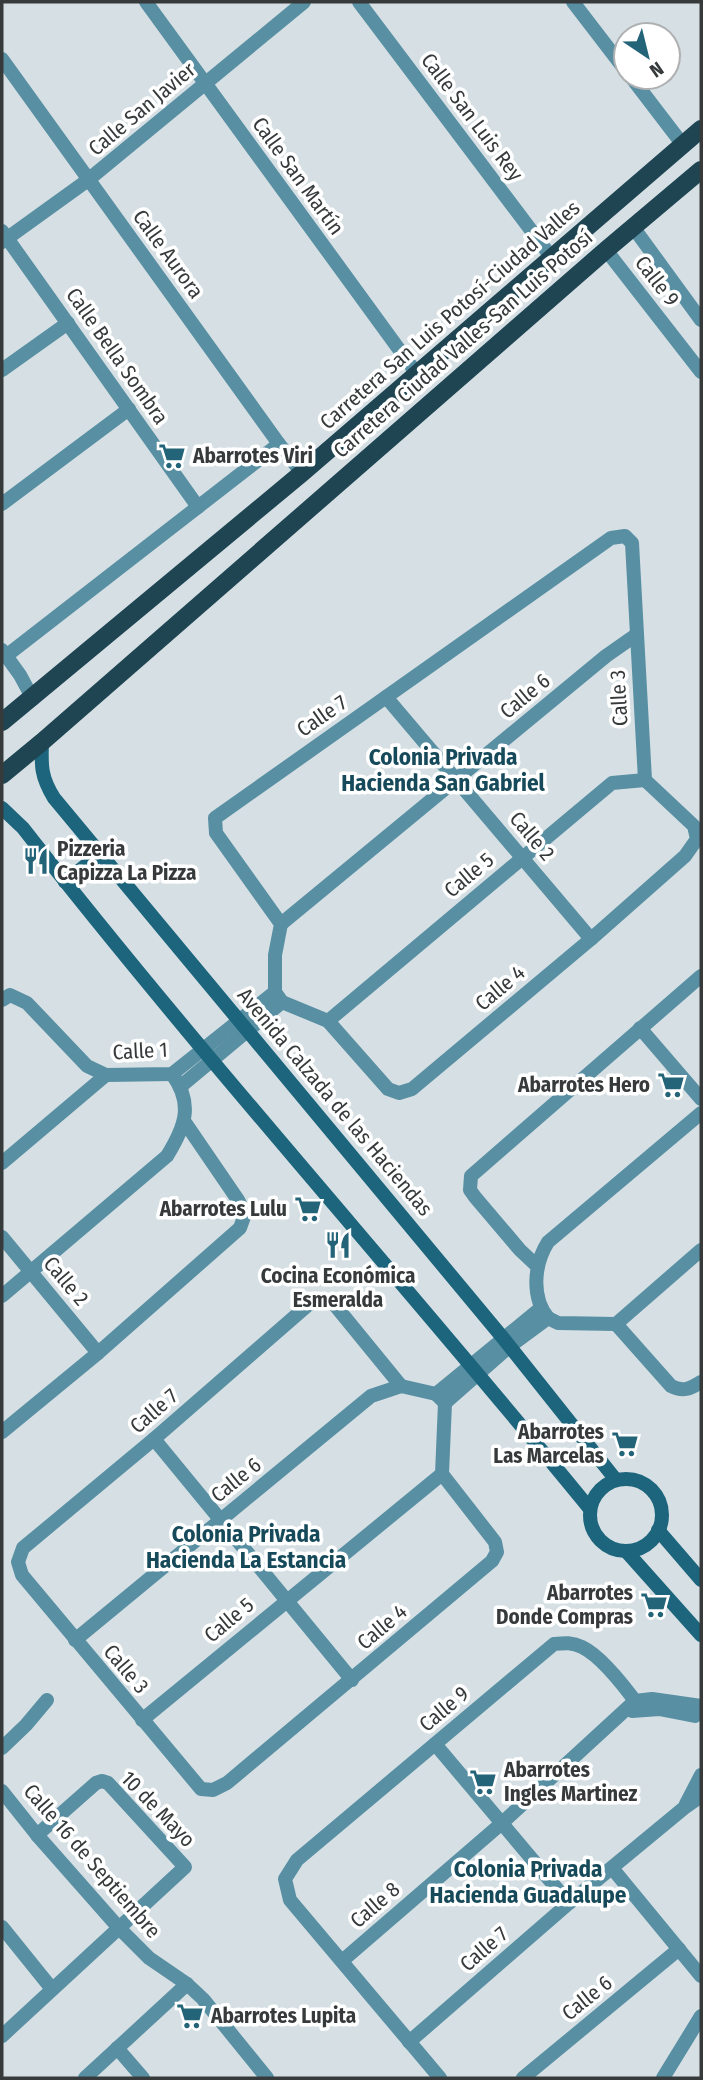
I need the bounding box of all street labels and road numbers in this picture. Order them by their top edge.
street label: Calle San Luis Rey [415,48,529,187]
street label: Calle San Javier [83,56,201,161]
street label: Calle San Martín [247,112,349,240]
street label: Carretera San Luis Potosí-Ciudad Valles [315,195,585,435]
street label: Calle Aurora [127,204,209,304]
street label: Carretera Ciudad Valles-San Luis Potosí [328,224,598,464]
street label: Calle 9 [629,251,685,311]
street label: Calle Bella Sombra [60,283,174,429]
street label: Calle 6 [495,668,555,724]
street label: Calle 3 [605,669,633,727]
street label: Calle 7 [292,689,352,743]
street label: Calle 2 [504,806,560,866]
street label: Calle 5 [439,847,499,903]
street label: Calle 4 [470,960,530,1016]
street label: Avenida Calzada de las Haciendas [232,983,438,1221]
street label: Calle 1 [112,1037,168,1065]
street label: Calle 2 [38,1251,94,1311]
street label: Calle 7 [125,1383,183,1439]
street label: Calle 6 [206,1452,266,1508]
street label: Calle 5 [199,1592,259,1648]
street label: Calle 4 [352,1599,412,1655]
street label: Calle 3 [98,1639,154,1699]
street label: Calle 9 [414,1681,474,1737]
street label: 10 de Mayo [115,1765,201,1853]
street label: Calle 16 de Septiembre [18,1779,166,1943]
street label: Calle 8 [345,1876,405,1934]
street label: Calle 7 [455,1921,513,1977]
street label: Calle 6 [557,1970,617,2026]

